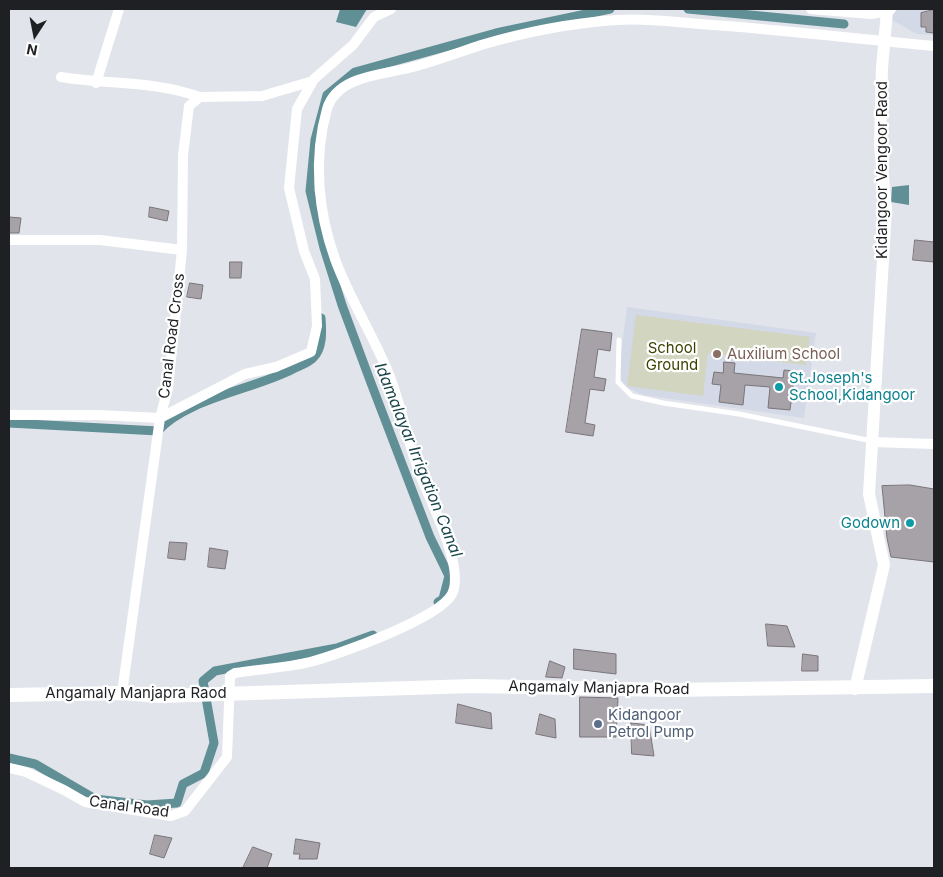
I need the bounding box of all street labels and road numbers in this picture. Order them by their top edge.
street label: Kidangoor Vengoor Raod [873,81,891,259]
street label: Canal Road Cross [155,272,189,400]
street label: Angamaly Manjapra Road [508,677,690,699]
street label: Angamaly Manjapra Raod [45,684,227,702]
street label: Canal Road [88,792,170,822]

